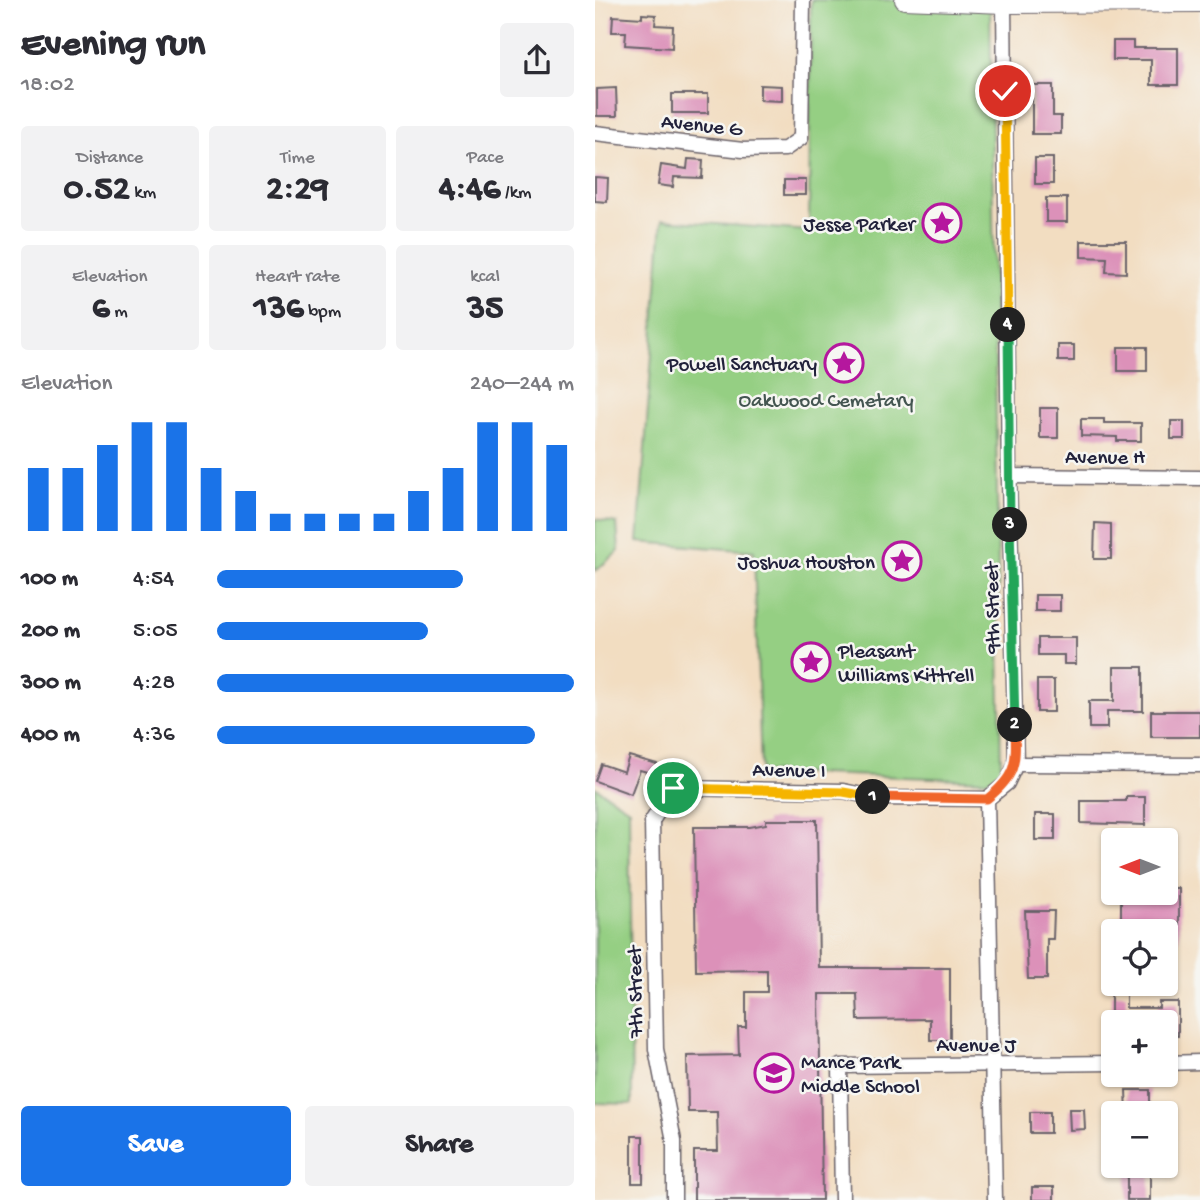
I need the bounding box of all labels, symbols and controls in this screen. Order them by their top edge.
button: share [500,23,574,97]
text: Evening run [21,24,205,68]
pin [975,61,1035,121]
text: 18:02 [21,72,74,99]
icon: check [986,72,1024,110]
street label: Avenue G [660,111,744,144]
text: Distance [76,147,143,170]
text: Time [280,147,315,170]
text: Pace [467,147,504,170]
text: 0.52 [63,170,130,211]
text: 2:29 [266,170,329,211]
text: 4:46 [439,170,501,211]
text: km [130,182,156,205]
text: /km [501,182,532,205]
place icon: Jesse Parker [921,202,963,244]
place label: Jesse Parker [803,214,917,239]
text: Elevation [72,266,148,289]
text: Heart rate [255,266,340,289]
text: kcal [470,266,500,289]
text: 6 [92,289,110,330]
text: 136 [254,289,304,330]
text: 35 [467,289,503,330]
text: m [110,301,128,324]
text: bpm [304,301,341,324]
pin: 4 [991,308,1025,342]
text: 4 [1003,313,1012,336]
place icon: Powell Sanctuary [823,342,865,384]
place label: Powell Sanctuary [666,354,817,379]
text: Elevation [21,371,112,398]
text: 240–244 m [470,371,574,398]
park label: Oakwood Cemetary [739,390,913,415]
street label: Avenue H [1065,447,1146,472]
pin: 3 [993,508,1027,542]
text: 3 [1005,513,1014,536]
place icon: Joshua Houston [881,540,923,582]
place label: Joshua Houston [738,552,875,577]
street label: 9th Street [981,560,1008,655]
text: 100 m [21,566,78,593]
text: 4:54 [133,566,174,593]
text: 200 m [21,618,80,645]
text: 5:05 [133,618,177,645]
place icon: Pleasant Williams Kittrell [790,641,832,683]
place label: Pleasant Williams Kittrell [837,641,974,690]
text: 300 m [21,670,81,697]
text: 4:28 [133,670,175,697]
pin: 2 [997,708,1033,742]
text: 2 [1010,713,1019,736]
text: 400 m [21,722,80,749]
text: 4:36 [133,722,175,749]
pin [643,758,703,818]
street label: Avenue I [752,759,826,786]
icon: arrive [654,769,692,807]
pin: 1 [855,780,891,814]
text: 1 [869,785,876,808]
north arrow [1101,828,1178,905]
map controls [1101,828,1178,1178]
button: locate [1101,919,1178,996]
street label: 7th Street [624,943,651,1039]
button: + [1101,1010,1178,1087]
street label: Avenue J [936,1035,1016,1060]
school or university icon: Mance Park Middle School [753,1052,795,1094]
place label: Mance Park Middle School [801,1052,920,1101]
button: − [1101,1101,1178,1178]
button: Save [21,1106,291,1186]
button: Share [305,1106,574,1186]

